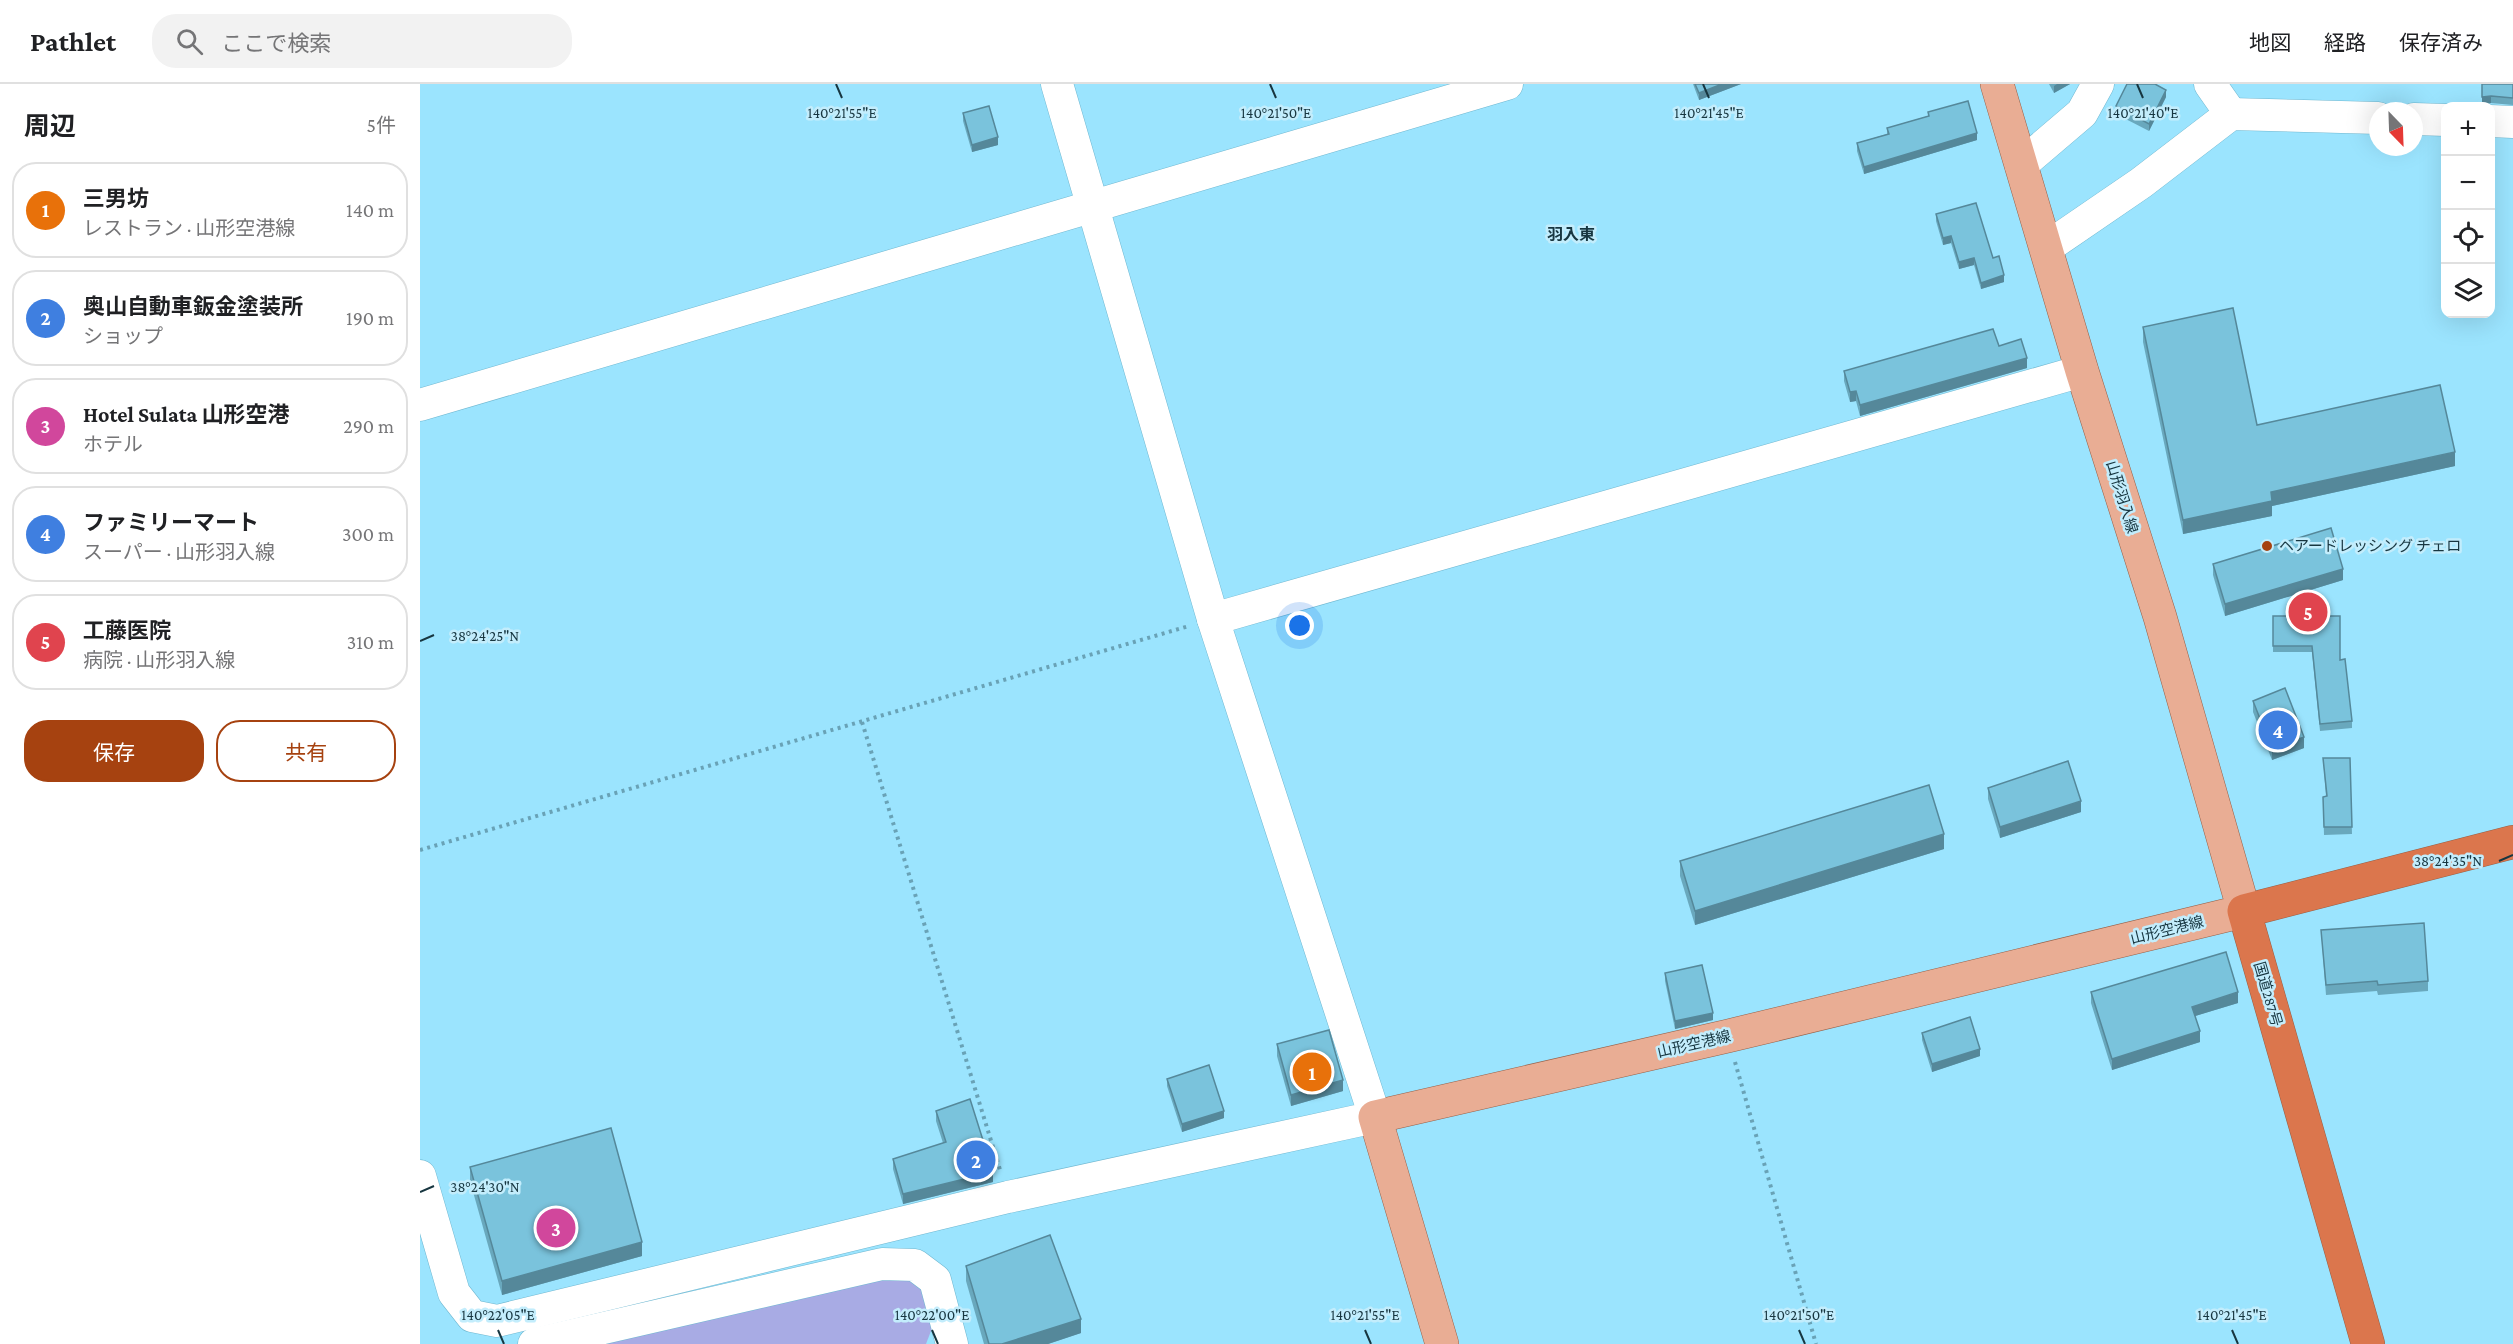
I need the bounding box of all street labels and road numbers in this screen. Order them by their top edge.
street label: 山形羽入線 [2103,459,2141,535]
street label: 山形空港線 [2129,913,2205,947]
street label: 国道287号 [2251,960,2285,1028]
street label: 山形空港線 [1656,1028,1732,1060]

